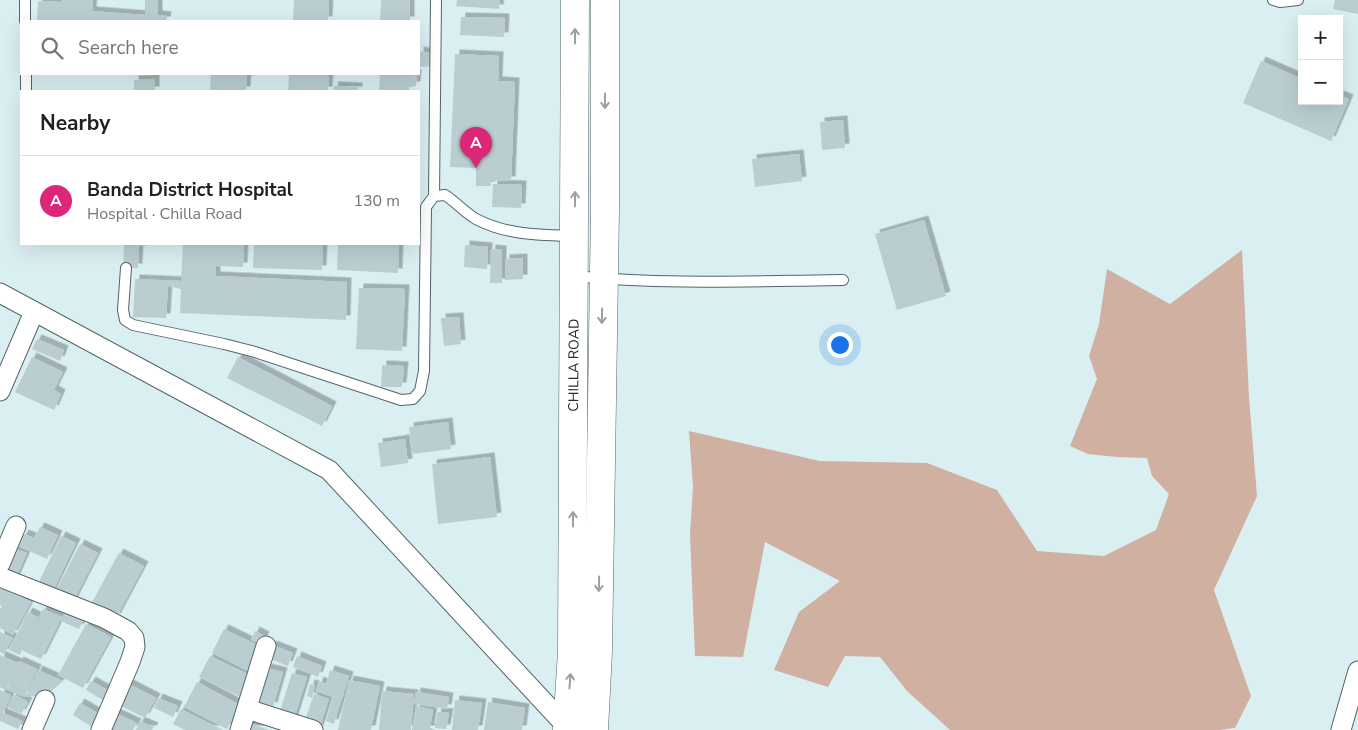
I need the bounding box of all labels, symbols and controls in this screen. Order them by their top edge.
map controls [1298,15,1343,105]
button: + [1298,15,1343,60]
search box [20,20,420,75]
one-way arrow [570,29,580,45]
icon: search [38,34,66,62]
text: Search here [78,35,179,61]
button: − [1298,60,1343,105]
one-way arrow [600,92,610,109]
text: Nearby [40,109,110,137]
pin: A [460,127,492,168]
text: Banda District Hospital [87,177,293,203]
text: A [50,190,62,212]
text: 130 m [353,190,400,212]
one-way arrow [570,191,580,208]
text: Hospital · Chilla Road [87,203,242,225]
one-way arrow [597,308,607,324]
street label: CHILLA ROAD [564,319,584,412]
your location [827,332,853,358]
one-way arrow [568,511,578,528]
one-way arrow [594,575,604,591]
one-way arrow [566,674,575,690]

